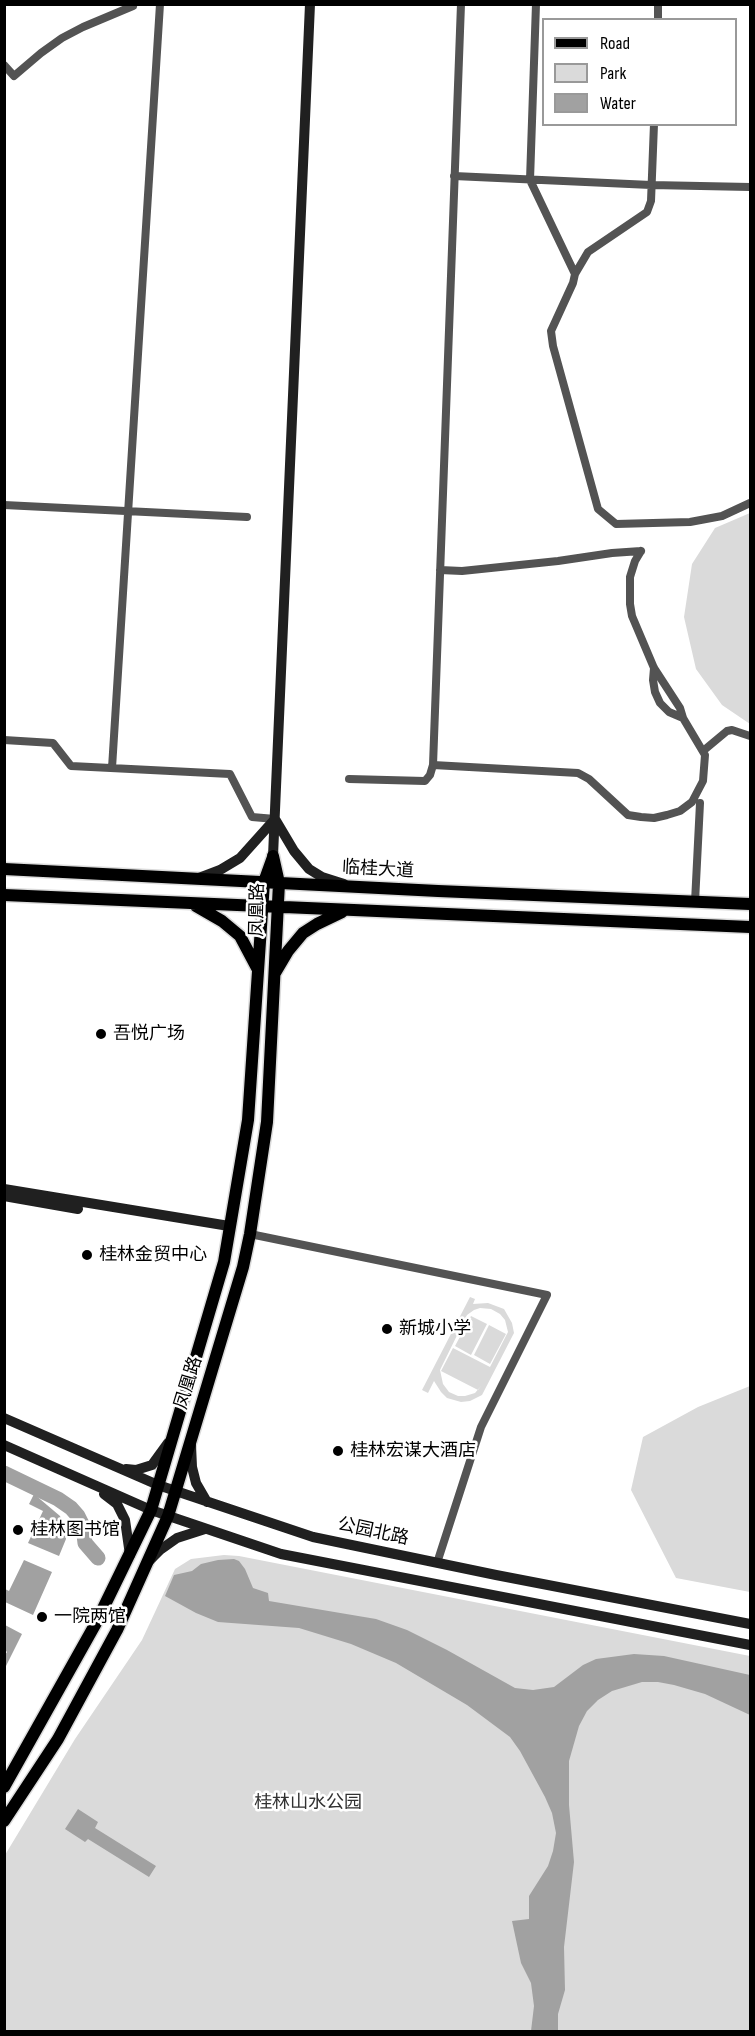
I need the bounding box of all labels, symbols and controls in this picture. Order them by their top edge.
legend [542,18,737,126]
text: Road [600,33,630,54]
text: Park [600,63,626,84]
text: Water [600,93,636,114]
street label: 临桂大道 [341,857,415,883]
street label: 凤凰路 [247,883,269,937]
place label: 吾悦广场 [113,1023,185,1045]
marker: 吾悦广场 [94,1027,108,1041]
place label: 桂林金贸中心 [99,1244,207,1266]
marker: 桂林金贸中心 [80,1248,94,1262]
place label: 新城小学 [399,1318,471,1340]
marker: 新城小学 [380,1322,394,1336]
street label: 凤凰路 [171,1354,207,1412]
place label: 桂林宏谋大酒店 [350,1440,476,1462]
marker: 桂林宏谋大酒店 [331,1444,345,1458]
street label: 公园北路 [336,1514,410,1550]
place label: 桂林图书馆 [30,1519,120,1541]
marker: 桂林图书馆 [11,1523,25,1537]
place label: 一院两馆 [54,1606,126,1628]
marker: 一院两馆 [35,1610,49,1624]
park label: 桂林山水公园 [254,1792,362,1814]

